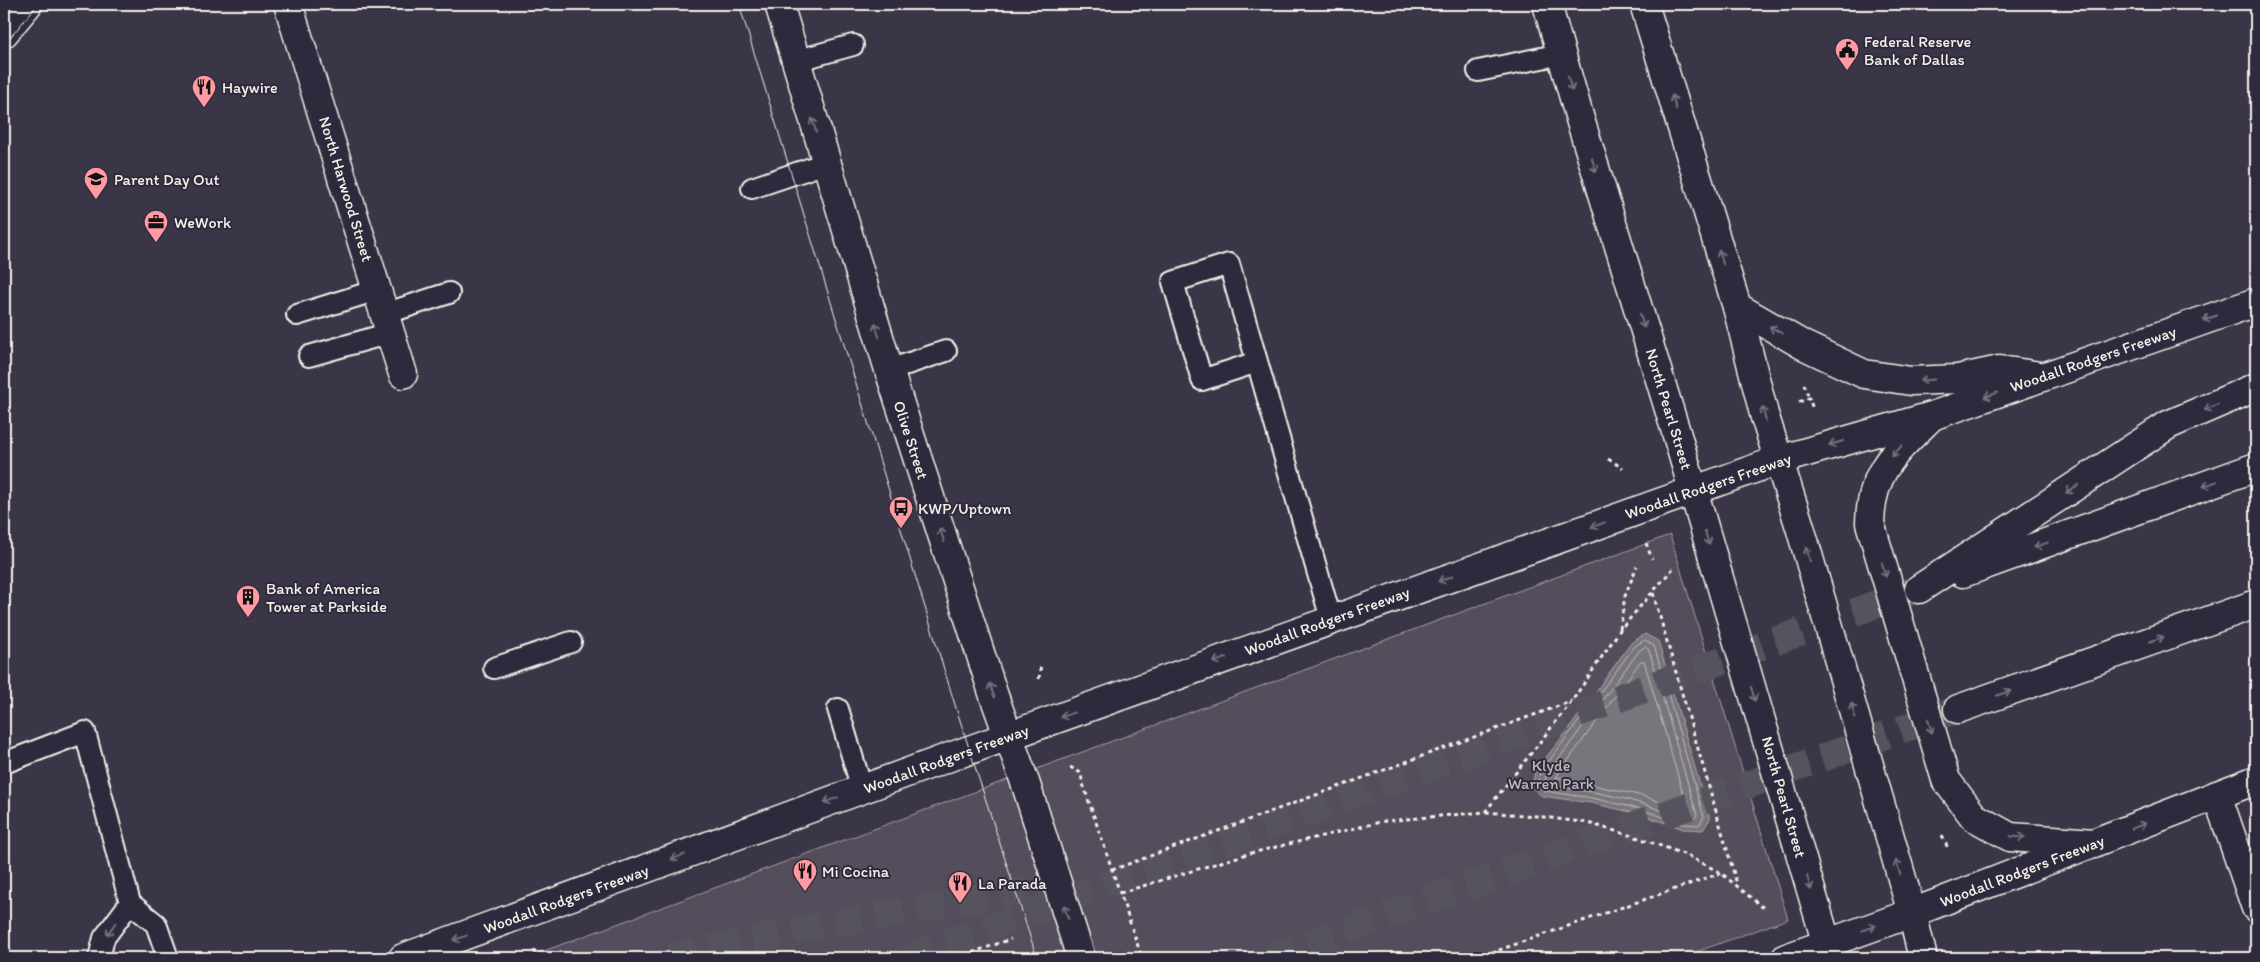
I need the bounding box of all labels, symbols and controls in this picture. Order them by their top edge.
place label: Federal Reserve Bank of Dallas [1864,32,1972,69]
public building icon: Federal Reserve Bank of Dallas [1834,37,1860,71]
restaurant icon: Haywire [191,74,217,108]
one-way arrow [1565,76,1575,92]
place label: Haywire [222,78,278,97]
one-way arrow [1668,94,1678,110]
street label: North Harwood Street [315,114,377,264]
one-way arrow [809,117,819,133]
one-way arrow [1590,157,1599,173]
school or university icon: Parent Day Out [83,166,109,200]
place label: Parent Day Out [114,170,220,189]
office icon: WeWork [143,209,169,243]
place label: WeWork [174,213,231,232]
one-way arrow [1716,250,1726,266]
one-way arrow [1637,312,1647,328]
one-way arrow [2202,314,2218,324]
street label: Woodall Rodgers Freeway [2007,321,2179,396]
one-way arrow [872,323,881,339]
one-way arrow [1769,324,1783,334]
street label: North Pearl Street [1642,346,1696,472]
one-way arrow [1919,376,1935,385]
one-way arrow [1983,391,1999,400]
street label: Olive Street [889,398,933,482]
one-way arrow [2204,403,2219,412]
one-way arrow [1759,406,1769,422]
one-way arrow [1828,439,1844,449]
one-way arrow [1892,444,1903,457]
street label: Woodall Rodgers Freeway [1622,448,1794,523]
one-way arrow [2203,480,2219,489]
one-way arrow [2065,484,2079,494]
bus stop icon: KWP/Uptown [888,495,914,529]
place label: KWP/Uptown [918,499,1011,518]
one-way arrow [1591,521,1606,530]
one-way arrow [937,528,946,544]
one-way arrow [1703,529,1713,545]
one-way arrow [2034,541,2049,550]
one-way arrow [1803,547,1813,563]
one-way arrow [1879,562,1889,578]
one-way arrow [1438,575,1453,584]
place label: Bank of America Tower at Parkside [266,579,387,616]
street label: Woodall Rodgers Freeway [1242,582,1413,660]
building icon: Bank of America Tower at Parkside [235,584,261,618]
one-way arrow [2149,634,2164,643]
one-way arrow [1212,656,1228,665]
one-way arrow [986,682,996,698]
one-way arrow [1749,685,1759,701]
one-way arrow [1995,688,2011,697]
one-way arrow [1848,703,1858,719]
one-way arrow [1059,711,1075,720]
one-way arrow [1926,717,1936,733]
street label: Woodall Rodgers Freeway [861,720,1032,798]
street label: North Pearl Street [1758,734,1810,860]
park label: Klyde Warren Park [1508,756,1594,793]
one-way arrow [823,797,838,806]
one-way arrow [2131,820,2146,830]
street label: Woodall Rodgers Freeway [1937,831,2107,911]
one-way arrow [2009,832,2025,842]
one-way arrow [671,853,686,862]
restaurant icon: Mi Cocina [792,858,818,892]
one-way arrow [1893,859,1903,875]
street label: Woodall Rodgers Freeway [481,860,652,938]
place label: Mi Cocina [822,862,890,881]
restaurant icon: La Parada [947,870,973,904]
place label: La Parada [978,874,1047,893]
one-way arrow [1805,875,1814,891]
one-way arrow [1061,904,1070,920]
one-way arrow [106,922,116,936]
one-way arrow [1861,923,1876,932]
one-way arrow [453,934,468,943]

